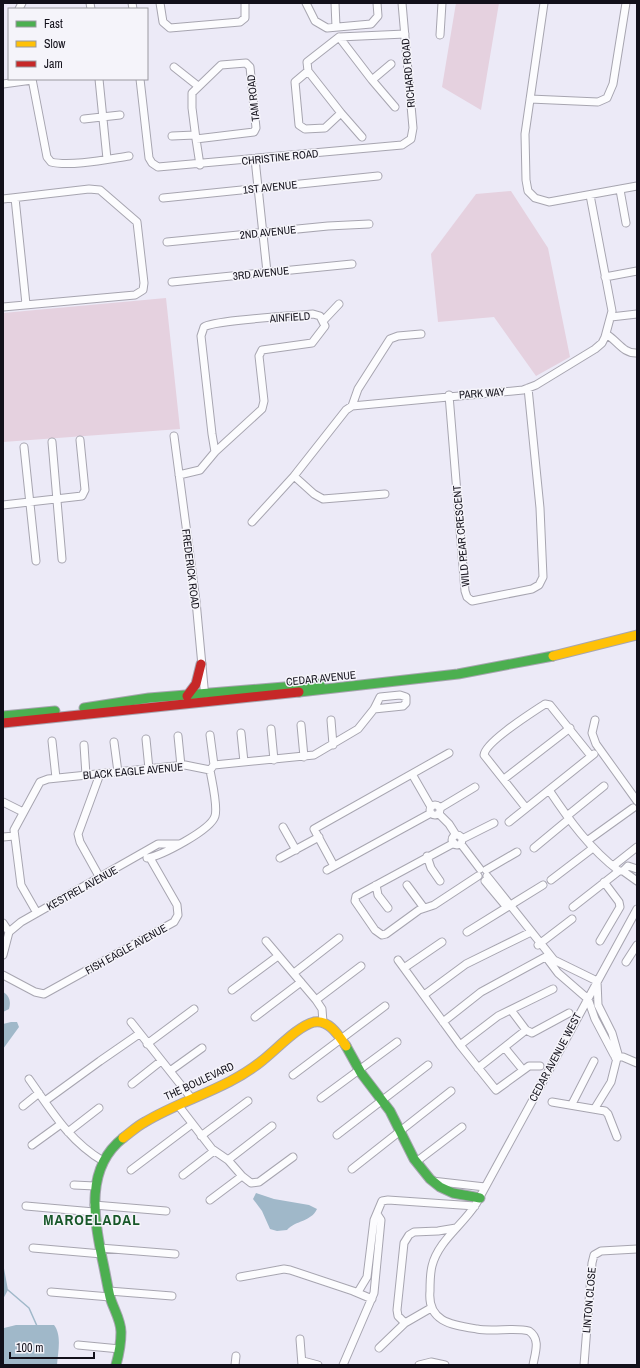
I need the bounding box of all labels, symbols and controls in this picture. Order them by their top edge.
legend [8,8,148,80]
text: Fast [44,16,63,32]
text: Slow [44,36,66,52]
street label: RICHARD ROAD [398,38,418,108]
text: Jam [44,56,63,72]
street label: TAM ROAD [244,74,262,122]
street label: CHRISTINE ROAD [241,146,319,168]
street label: 1ST AVENUE [242,177,298,197]
street label: 2ND AVENUE [239,222,297,242]
street label: 3RD AVENUE [232,263,290,283]
street label: AINFIELD [268,309,311,325]
street label: PARK WAY [459,384,505,402]
street label: WILD PEAR CRESCENT [450,484,472,587]
street label: FREDERICK ROAD [179,528,203,610]
street label: CEDAR AVENUE [285,667,357,689]
street label: BLACK EAGLE AVENUE [82,760,184,782]
street label: KESTREL AVENUE [44,863,120,913]
street label: FISH EAGLE AVENUE [83,921,169,977]
street label: CEDAR AVENUE WEST [526,1010,585,1104]
street label: THE BOULEVARD [162,1059,236,1103]
district label: MAROELADAL [43,1209,141,1230]
street label: LINTON CLOSE [579,1267,599,1333]
scale bar [10,1334,94,1360]
text: 100 m [16,1340,43,1356]

